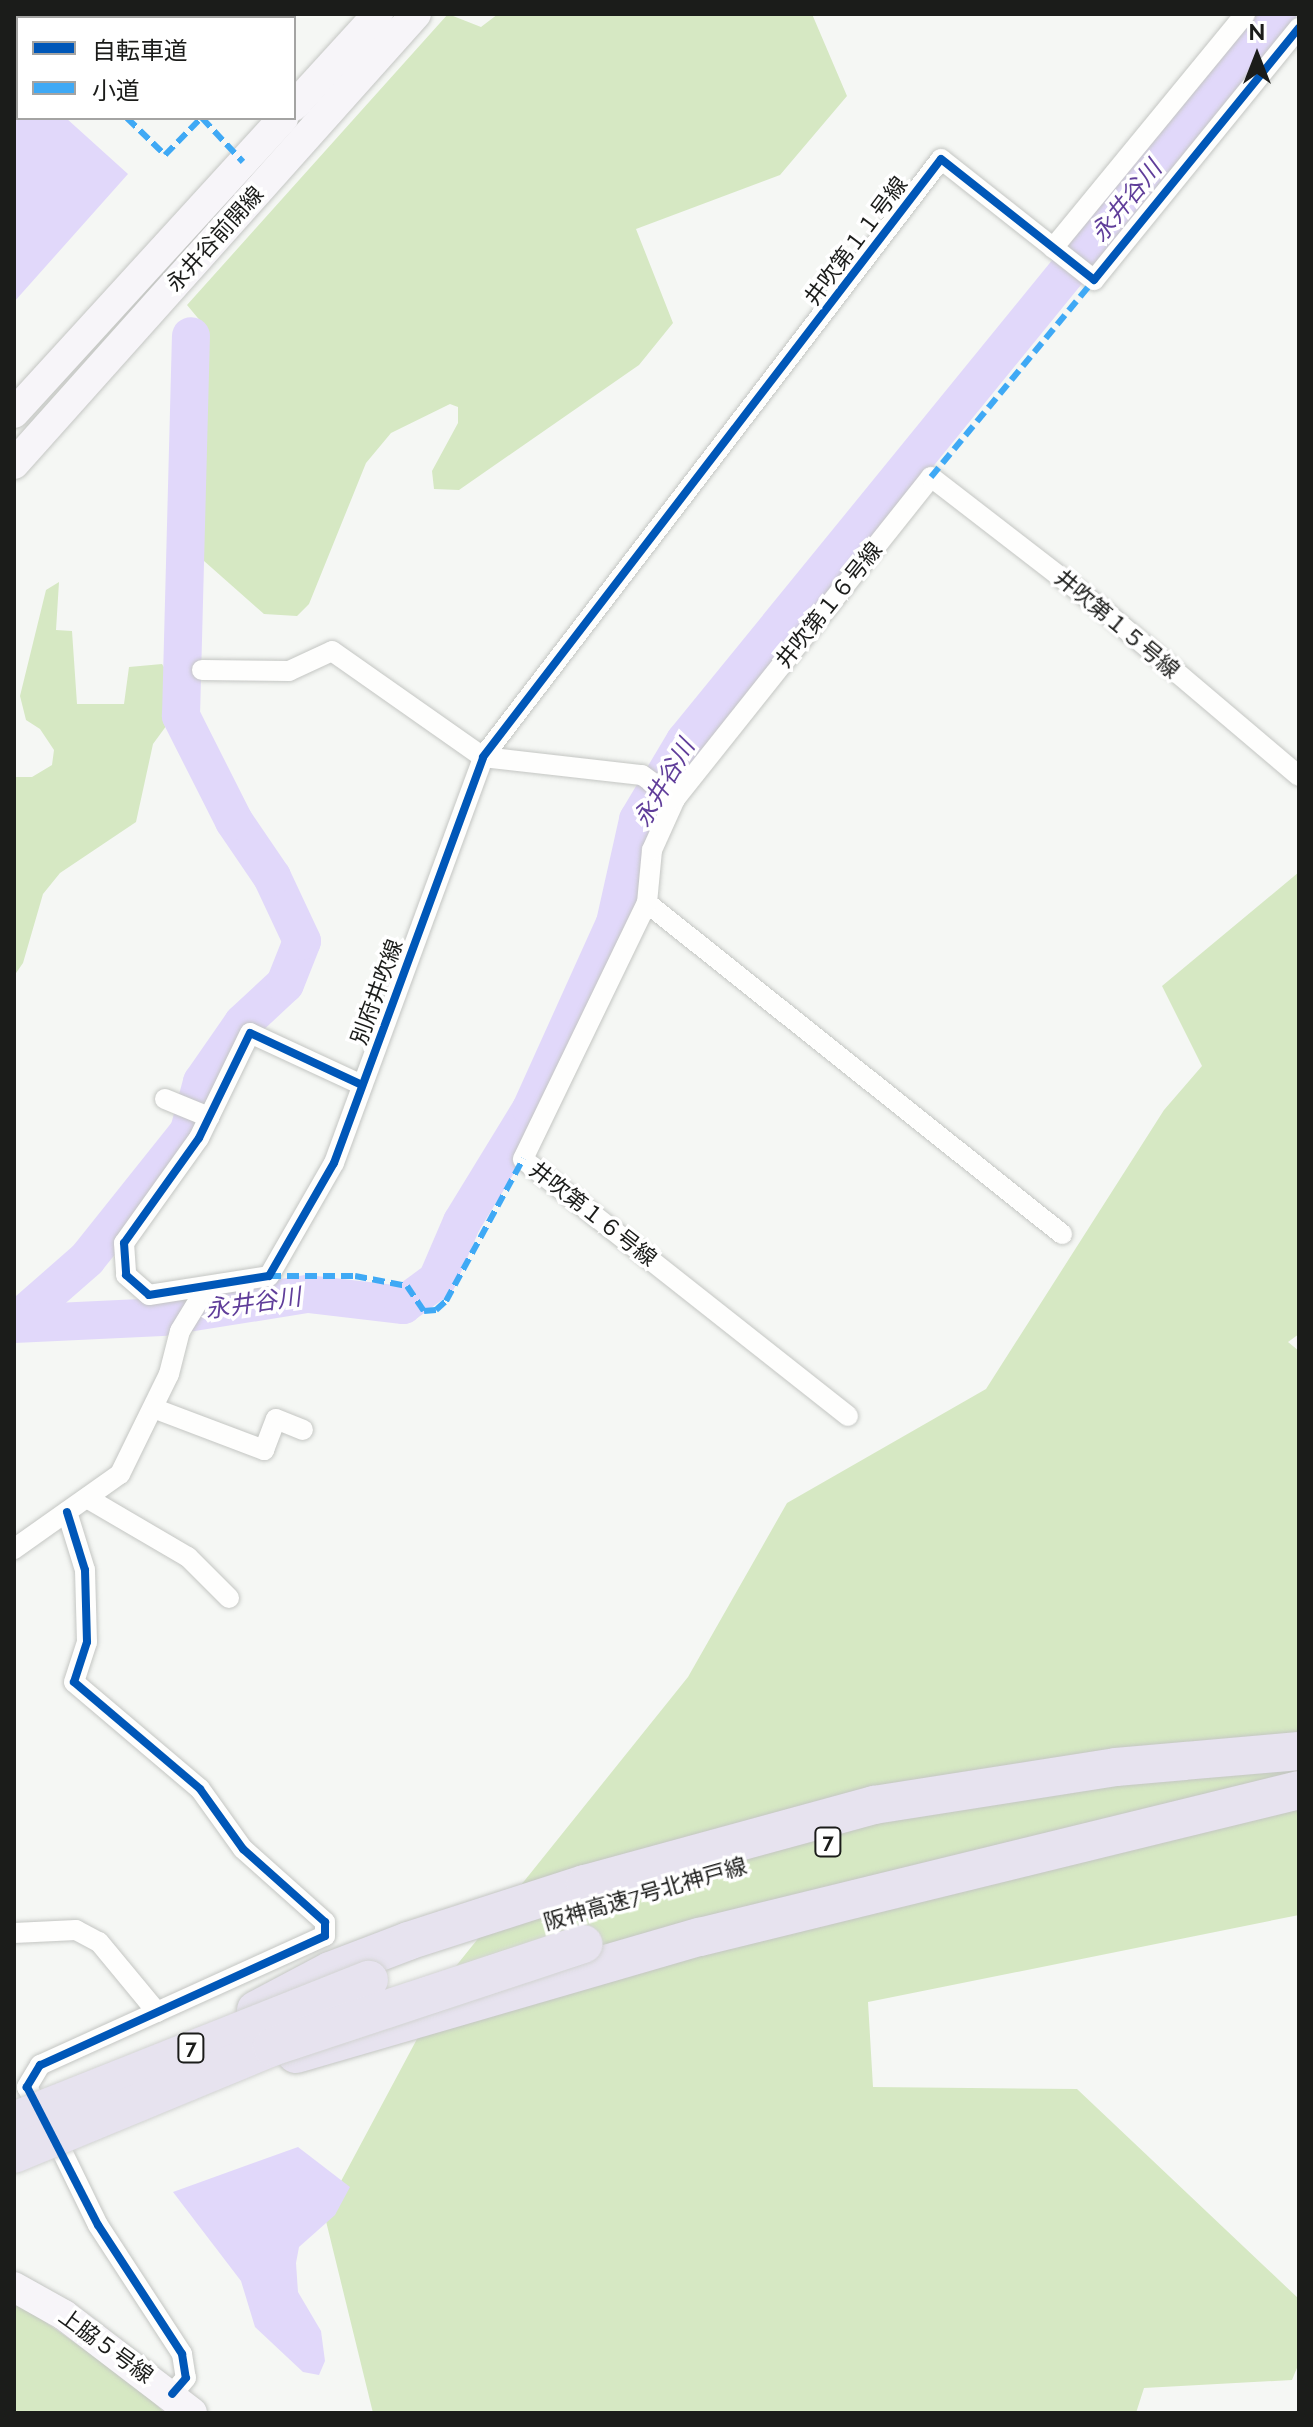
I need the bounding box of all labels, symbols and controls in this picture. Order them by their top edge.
legend [16,16,296,120]
north arrow [1217,16,1297,96]
text: N [1249,19,1265,45]
text: 自転車道 [92,36,188,65]
text: 小道 [92,76,140,105]
water label: 永井谷川 [1085,155,1167,247]
street label: 井吹第１１号線 [799,172,913,310]
street label: 永井谷前開線 [161,181,269,297]
street label: 井吹第１６号線 [770,537,888,673]
street label: 井吹第１５号線 [1050,564,1184,684]
water label: 永井谷川 [628,734,700,832]
street label: 別府井吹線 [346,936,408,1048]
street label: 井吹第１６号線 [524,1156,662,1272]
water label: 永井谷川 [203,1282,303,1324]
road number: 7 [814,1826,842,1858]
street label: 阪神高速7号北神戸線 [541,1852,749,1936]
road number: 7 [177,2032,205,2064]
street label: 上脇５号線 [54,2303,158,2389]

